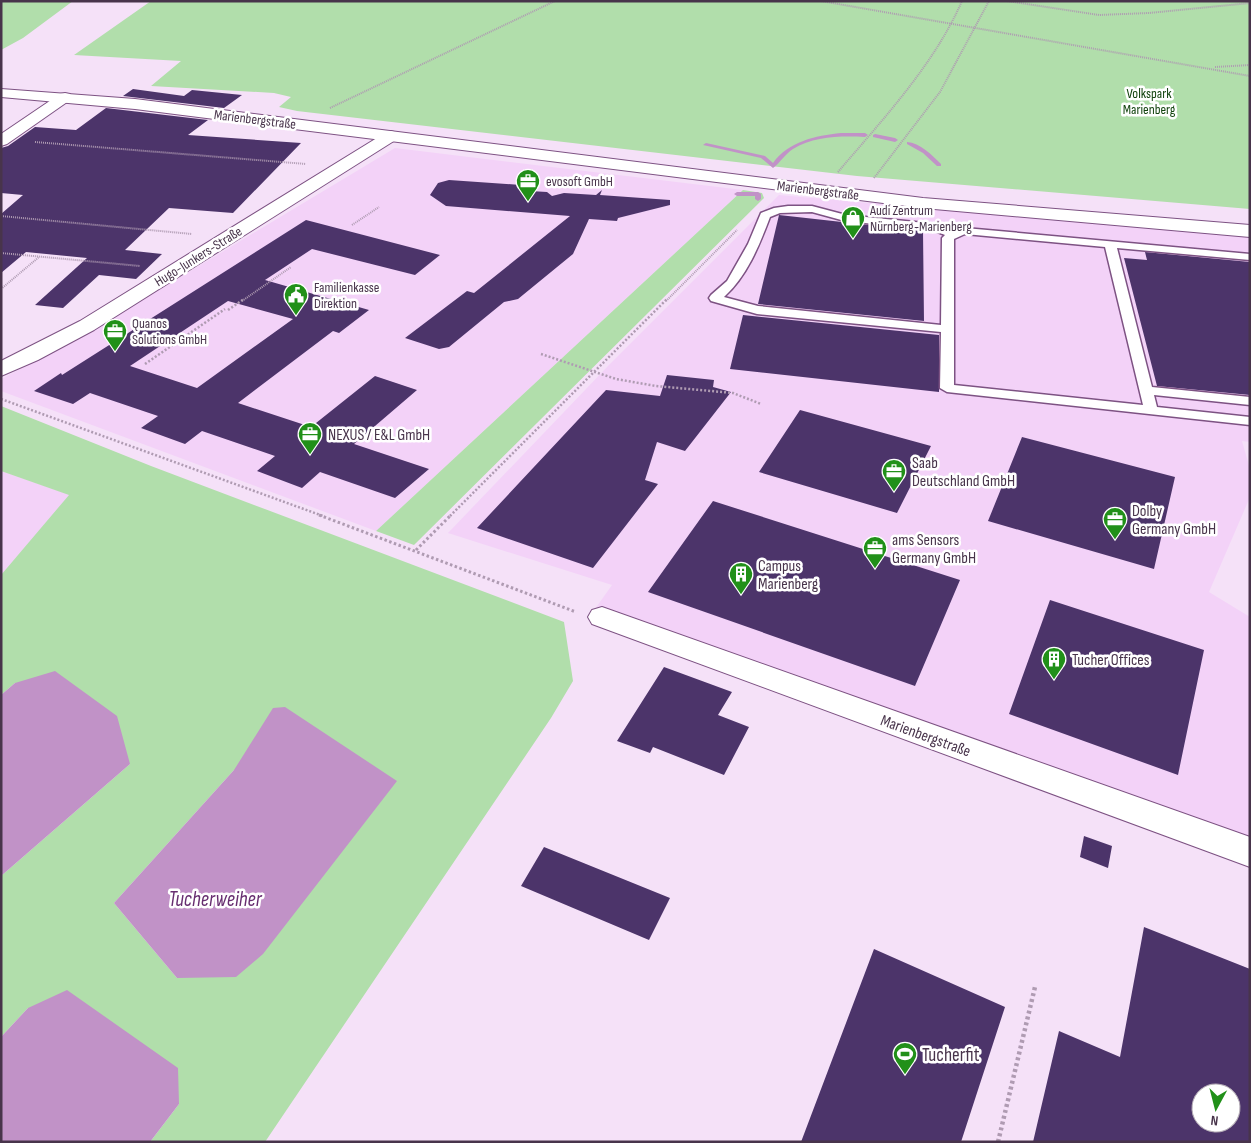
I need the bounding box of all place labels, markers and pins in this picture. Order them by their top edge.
office icon: evosoft GmbH [515,168,541,202]
place label: evosoft GmbH [546,173,613,190]
place label: Audi Zentrum Nürnberg-Marienberg [869,202,972,235]
shop icon: Audi Zentrum Nürnberg-Marienberg [840,205,866,239]
place label: Familienkasse Direktion [314,279,379,312]
public building icon: Familienkasse Direktion [283,282,309,316]
place label: Quanos Solutions GmbH [132,315,207,348]
office icon: Quanos Solutions GmbH [102,318,128,352]
office icon: NEXUS / E&L GmbH [297,421,323,455]
place label: NEXUS / E&L GmbH [328,426,430,445]
place label: Saab Deutschland GmbH [912,454,1015,491]
office icon: Saab Deutschland GmbH [881,458,907,492]
place label: Dolby Germany GmbH [1132,502,1216,539]
office icon: Dolby Germany GmbH [1102,506,1128,540]
place label: ams Sensors Germany GmbH [892,531,976,568]
office icon: ams Sensors Germany GmbH [862,535,888,569]
place label: Campus Marienberg [758,557,818,594]
building icon: Campus Marienberg [728,561,754,595]
building icon: Tucher Offices [1041,646,1067,680]
place label: Tucher Offices [1072,651,1150,670]
sports icon: Tucherfit [892,1041,918,1075]
place label: Tucherfit [922,1044,980,1067]

